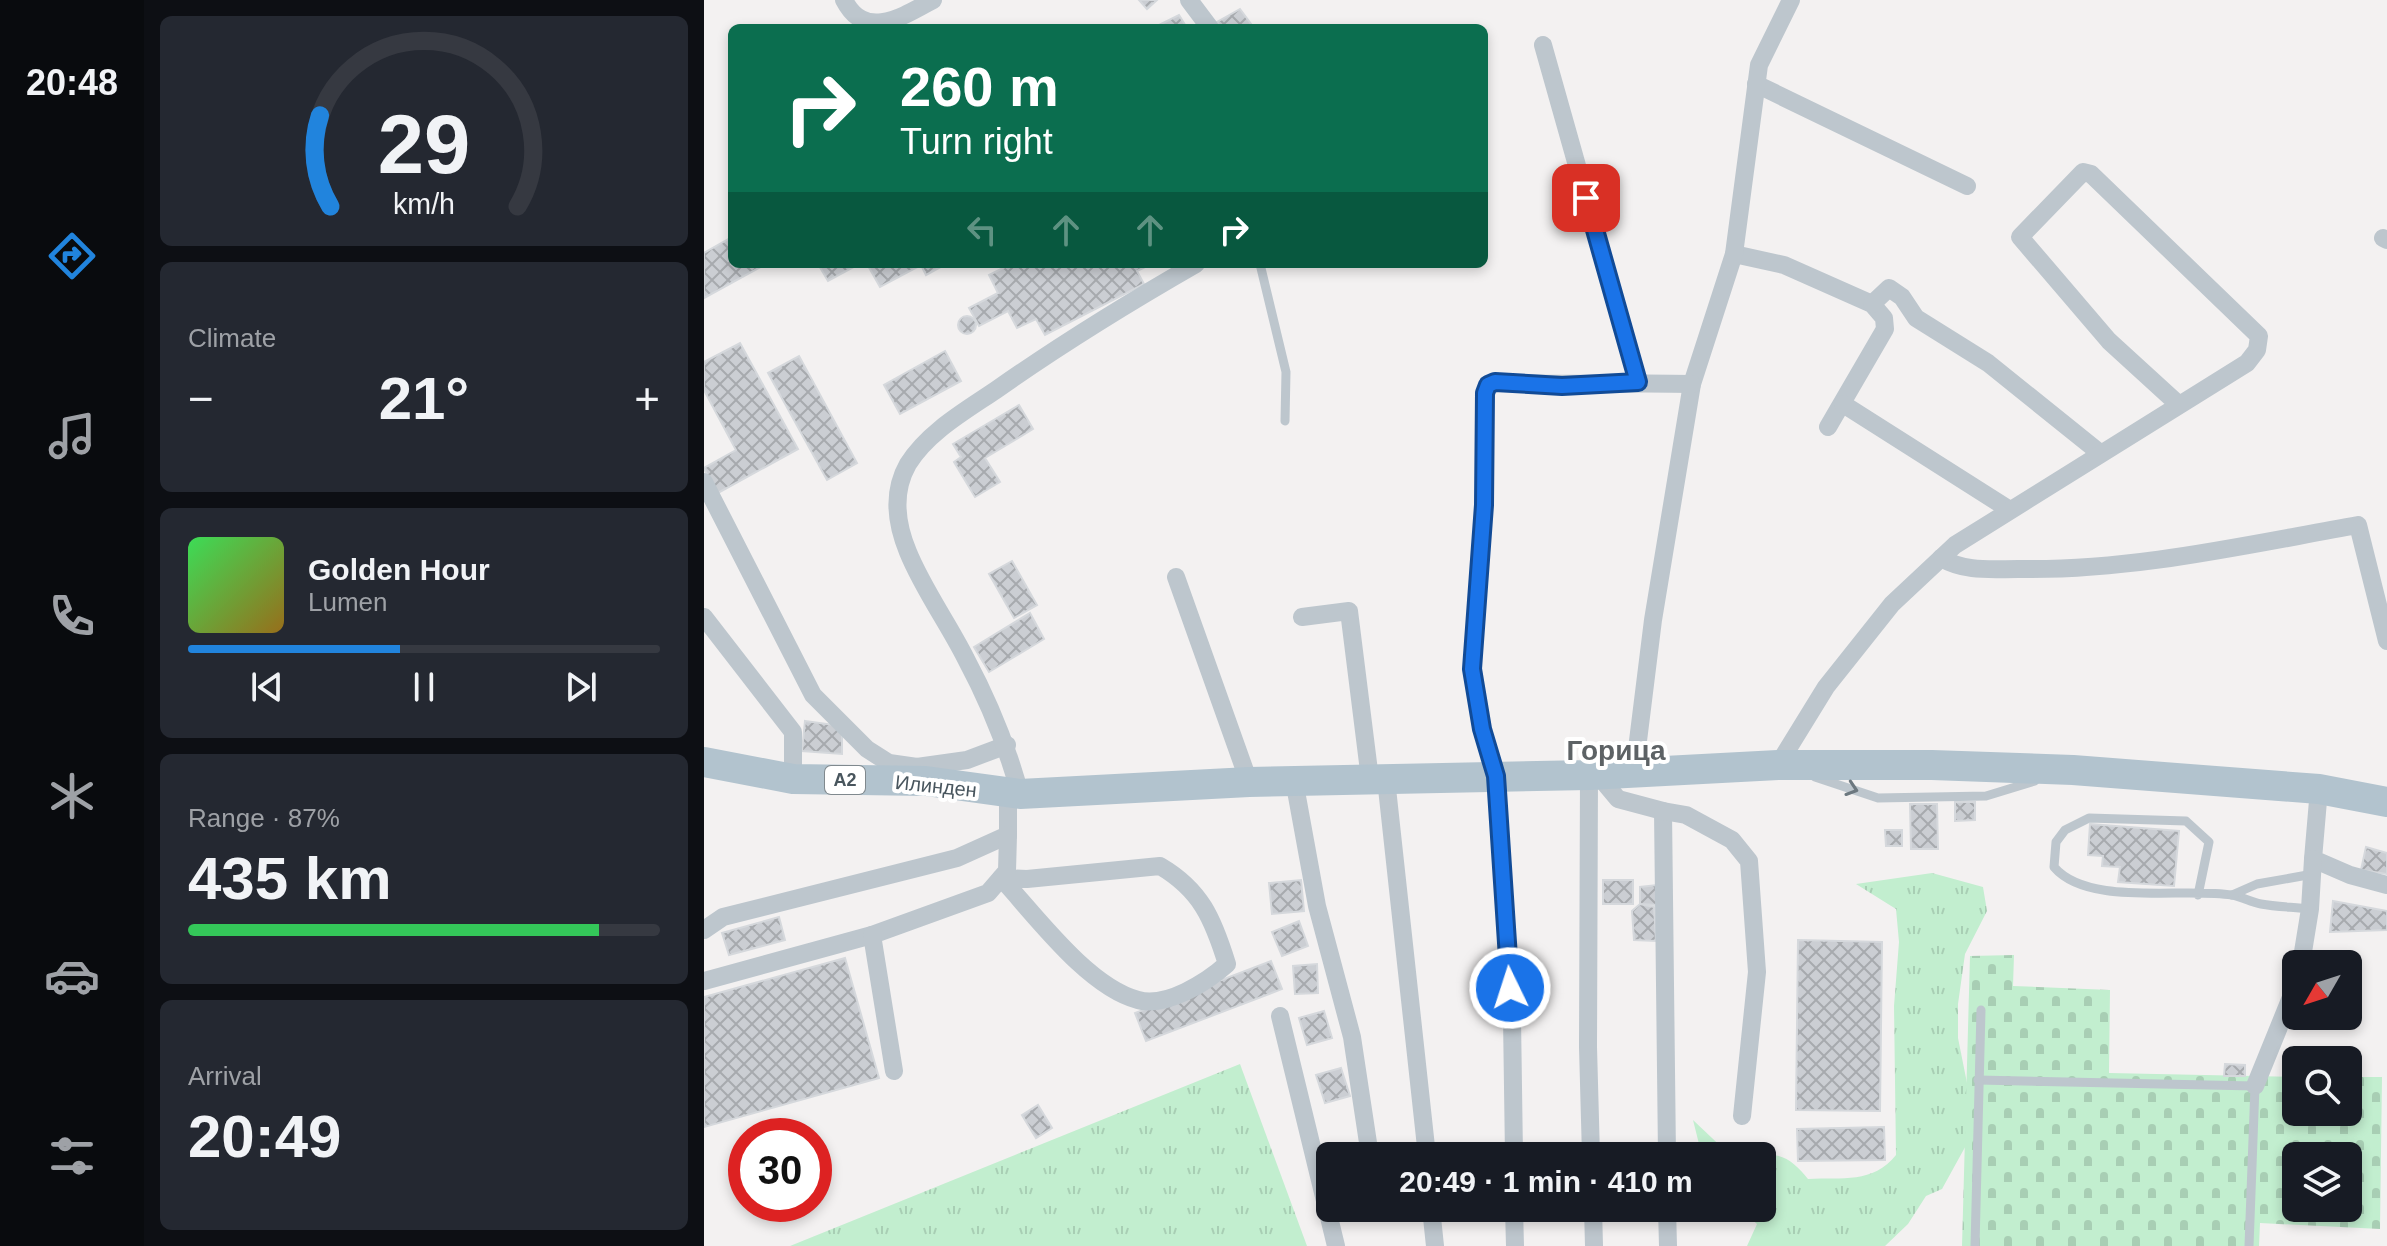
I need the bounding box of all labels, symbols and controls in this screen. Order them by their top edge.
text: 260 m [900,55,1059,118]
icon: right [768,56,872,160]
text: 20:48 [26,62,118,103]
text: 29 [378,98,470,191]
text: Turn right [900,121,1053,162]
pin [1552,164,1620,232]
icon: arrive [1564,176,1608,220]
text: km/h [393,188,455,220]
icon: left [960,208,1004,252]
icon: ahead [1044,208,1088,252]
icon: ahead [1128,208,1172,252]
icon: right [1212,208,1256,252]
icon: directions [44,228,100,284]
text: Climate [188,323,276,353]
text: 21° [379,365,469,432]
text: − [188,374,214,423]
text: + [634,374,660,423]
icon: music [44,408,100,464]
text: Golden Hour [308,553,490,586]
text: Lumen [308,587,388,617]
icon: phone [44,588,100,644]
icon: previous [245,665,289,709]
icon: pause [402,665,446,709]
icon: next [559,665,603,709]
district label: Горица [1566,735,1666,766]
road number: A2 [825,766,865,794]
icon: climate [44,768,100,824]
street label: Илинден [894,771,978,801]
one-way arrow [1845,780,1858,796]
text: Range · 87% [188,803,340,833]
text: 435 km [188,845,392,912]
position arrow [1468,946,1552,1030]
icon: car [44,948,100,1004]
north arrow [2282,950,2362,1030]
map controls [2282,950,2362,1222]
button: search [2282,1046,2362,1126]
text: Arrival [188,1061,262,1091]
text: 20:49 [188,1103,341,1170]
speed limit sign: 30 [728,1118,832,1222]
icon: filters [44,1128,100,1184]
button: layers [2282,1142,2362,1222]
text: 20:49 · 1 min · 410 m [1399,1165,1693,1198]

